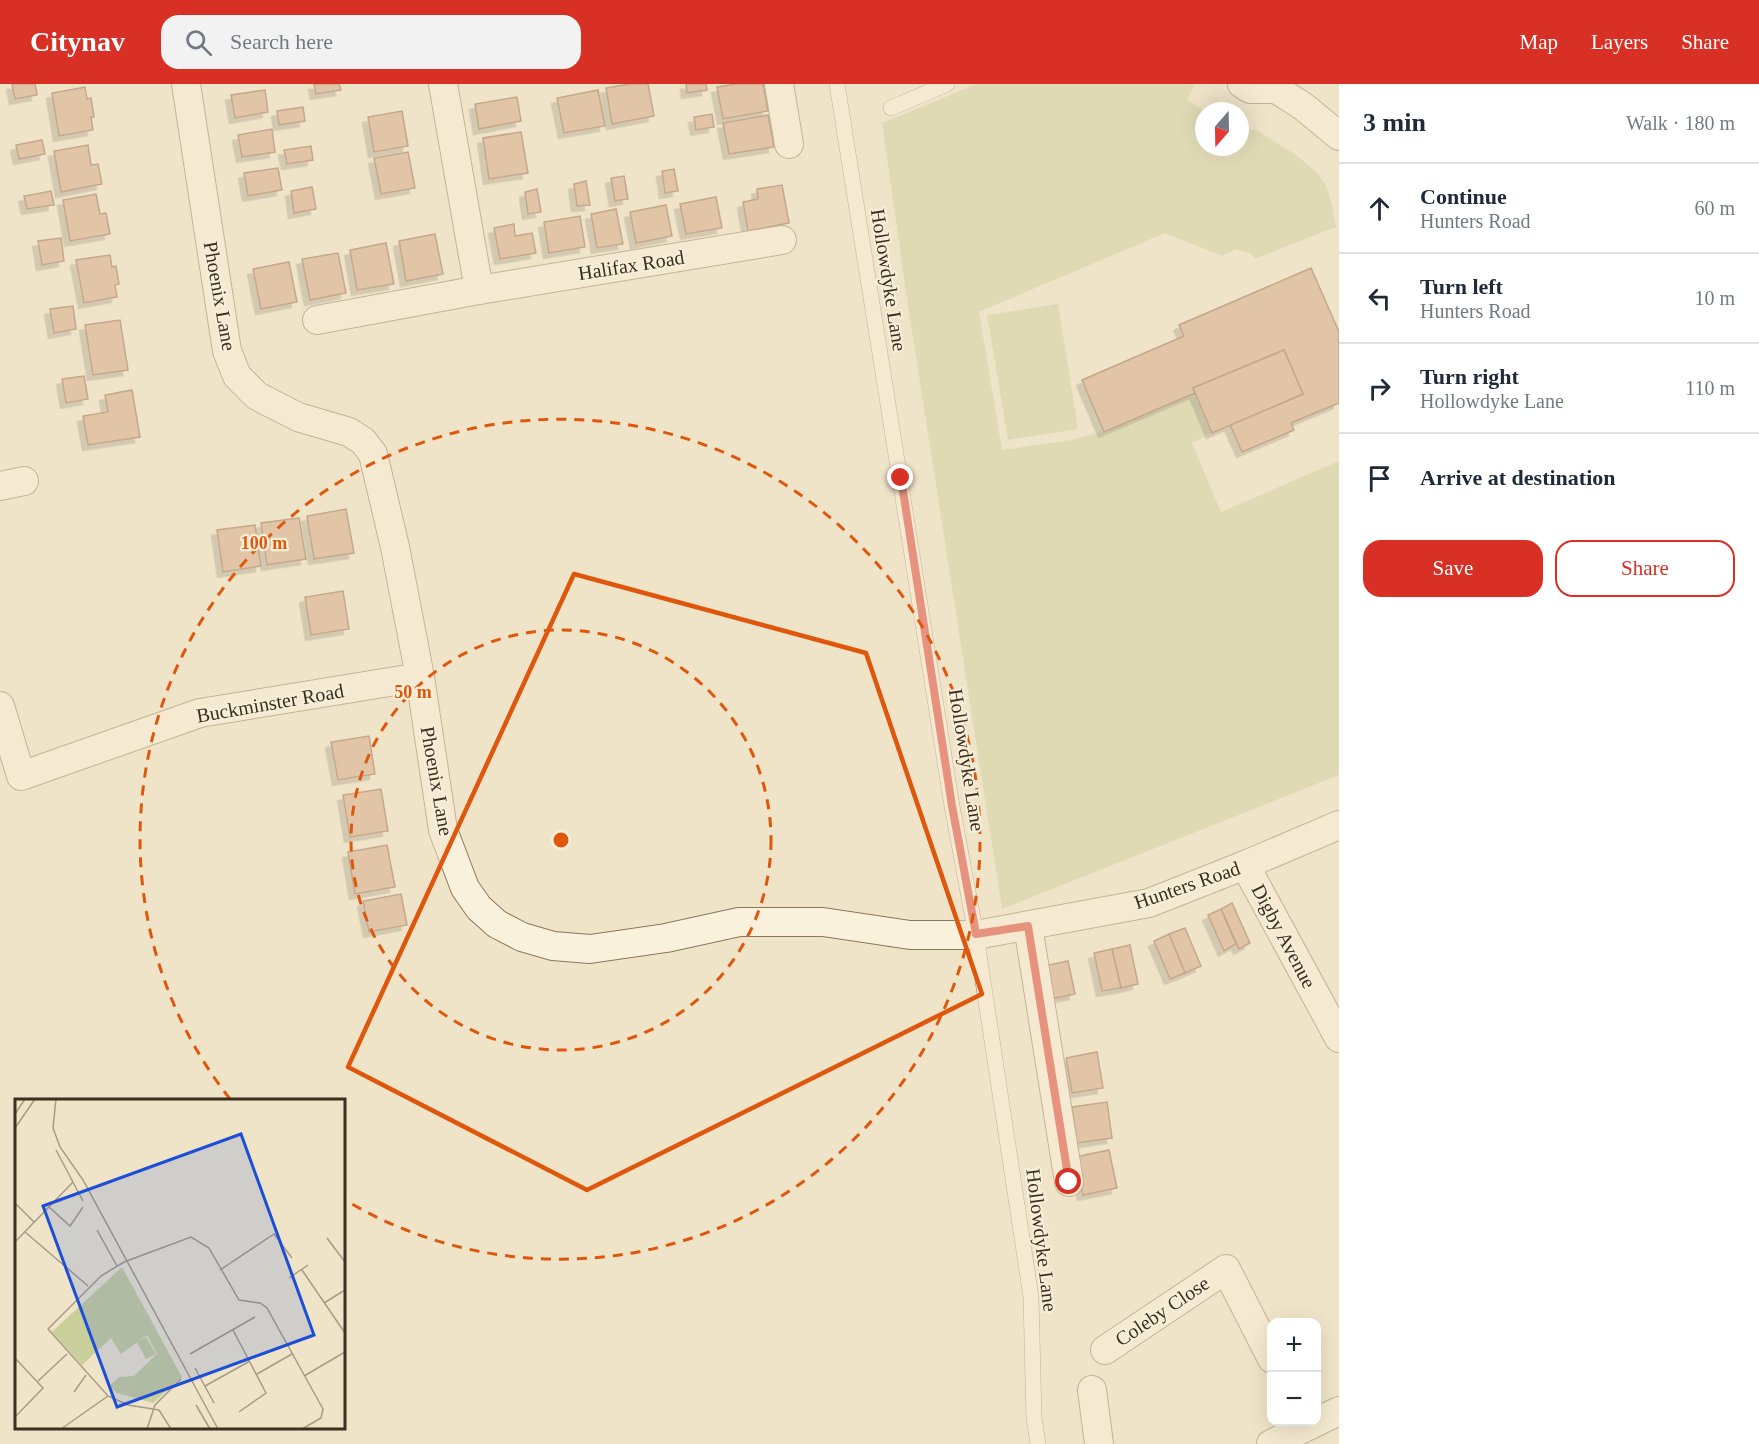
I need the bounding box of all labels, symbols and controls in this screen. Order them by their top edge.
search box [161,15,581,69]
text: Citynav [30,26,125,57]
icon: search [182,26,215,59]
text: Search here [230,29,333,54]
text: Map [1520,30,1558,54]
text: Layers [1591,30,1648,54]
text: Share [1681,30,1729,54]
north arrow [1195,102,1249,156]
text: 3 min [1363,108,1426,137]
text: Walk · 180 m [1626,112,1735,134]
text: Continue [1420,184,1507,209]
icon: ahead [1363,192,1396,225]
text: 60 m [1694,197,1735,219]
street label: Hollowdyke Lane [866,207,911,353]
text: Hunters Road [1420,210,1531,232]
street label: Phoenix Lane [200,240,240,352]
street label: Halifax Road [576,246,686,284]
text: Turn left [1420,274,1503,299]
icon: left [1363,282,1396,315]
text: 10 m [1694,287,1735,309]
text: Hunters Road [1420,300,1531,322]
text: Turn right [1420,364,1519,389]
icon: right [1363,372,1396,405]
text: 110 m [1685,377,1735,399]
text: Hollowdyke Lane [1420,390,1564,412]
icon: arrive [1363,462,1396,495]
route end [887,464,913,490]
text: Arrive at destination [1420,465,1616,490]
text: 100 m [241,533,287,553]
button: Save [1363,540,1543,597]
button: Share [1555,540,1735,597]
street label: Buckminster Road [195,679,345,727]
text: 50 m [394,682,432,702]
street label: Hollowdyke Lane [944,687,989,833]
street label: Phoenix Lane [417,725,457,837]
centre of rings [551,830,571,850]
street label: Hunters Road [1131,857,1243,913]
street label: Digby Avenue [1247,880,1321,992]
inset map [15,1099,345,1429]
street label: Hollowdyke Lane [1021,1167,1062,1313]
route start [1055,1168,1081,1194]
street label: Coleby Close [1111,1272,1214,1351]
map controls [1267,1318,1321,1426]
button: + [1267,1318,1321,1372]
button: − [1267,1372,1321,1426]

